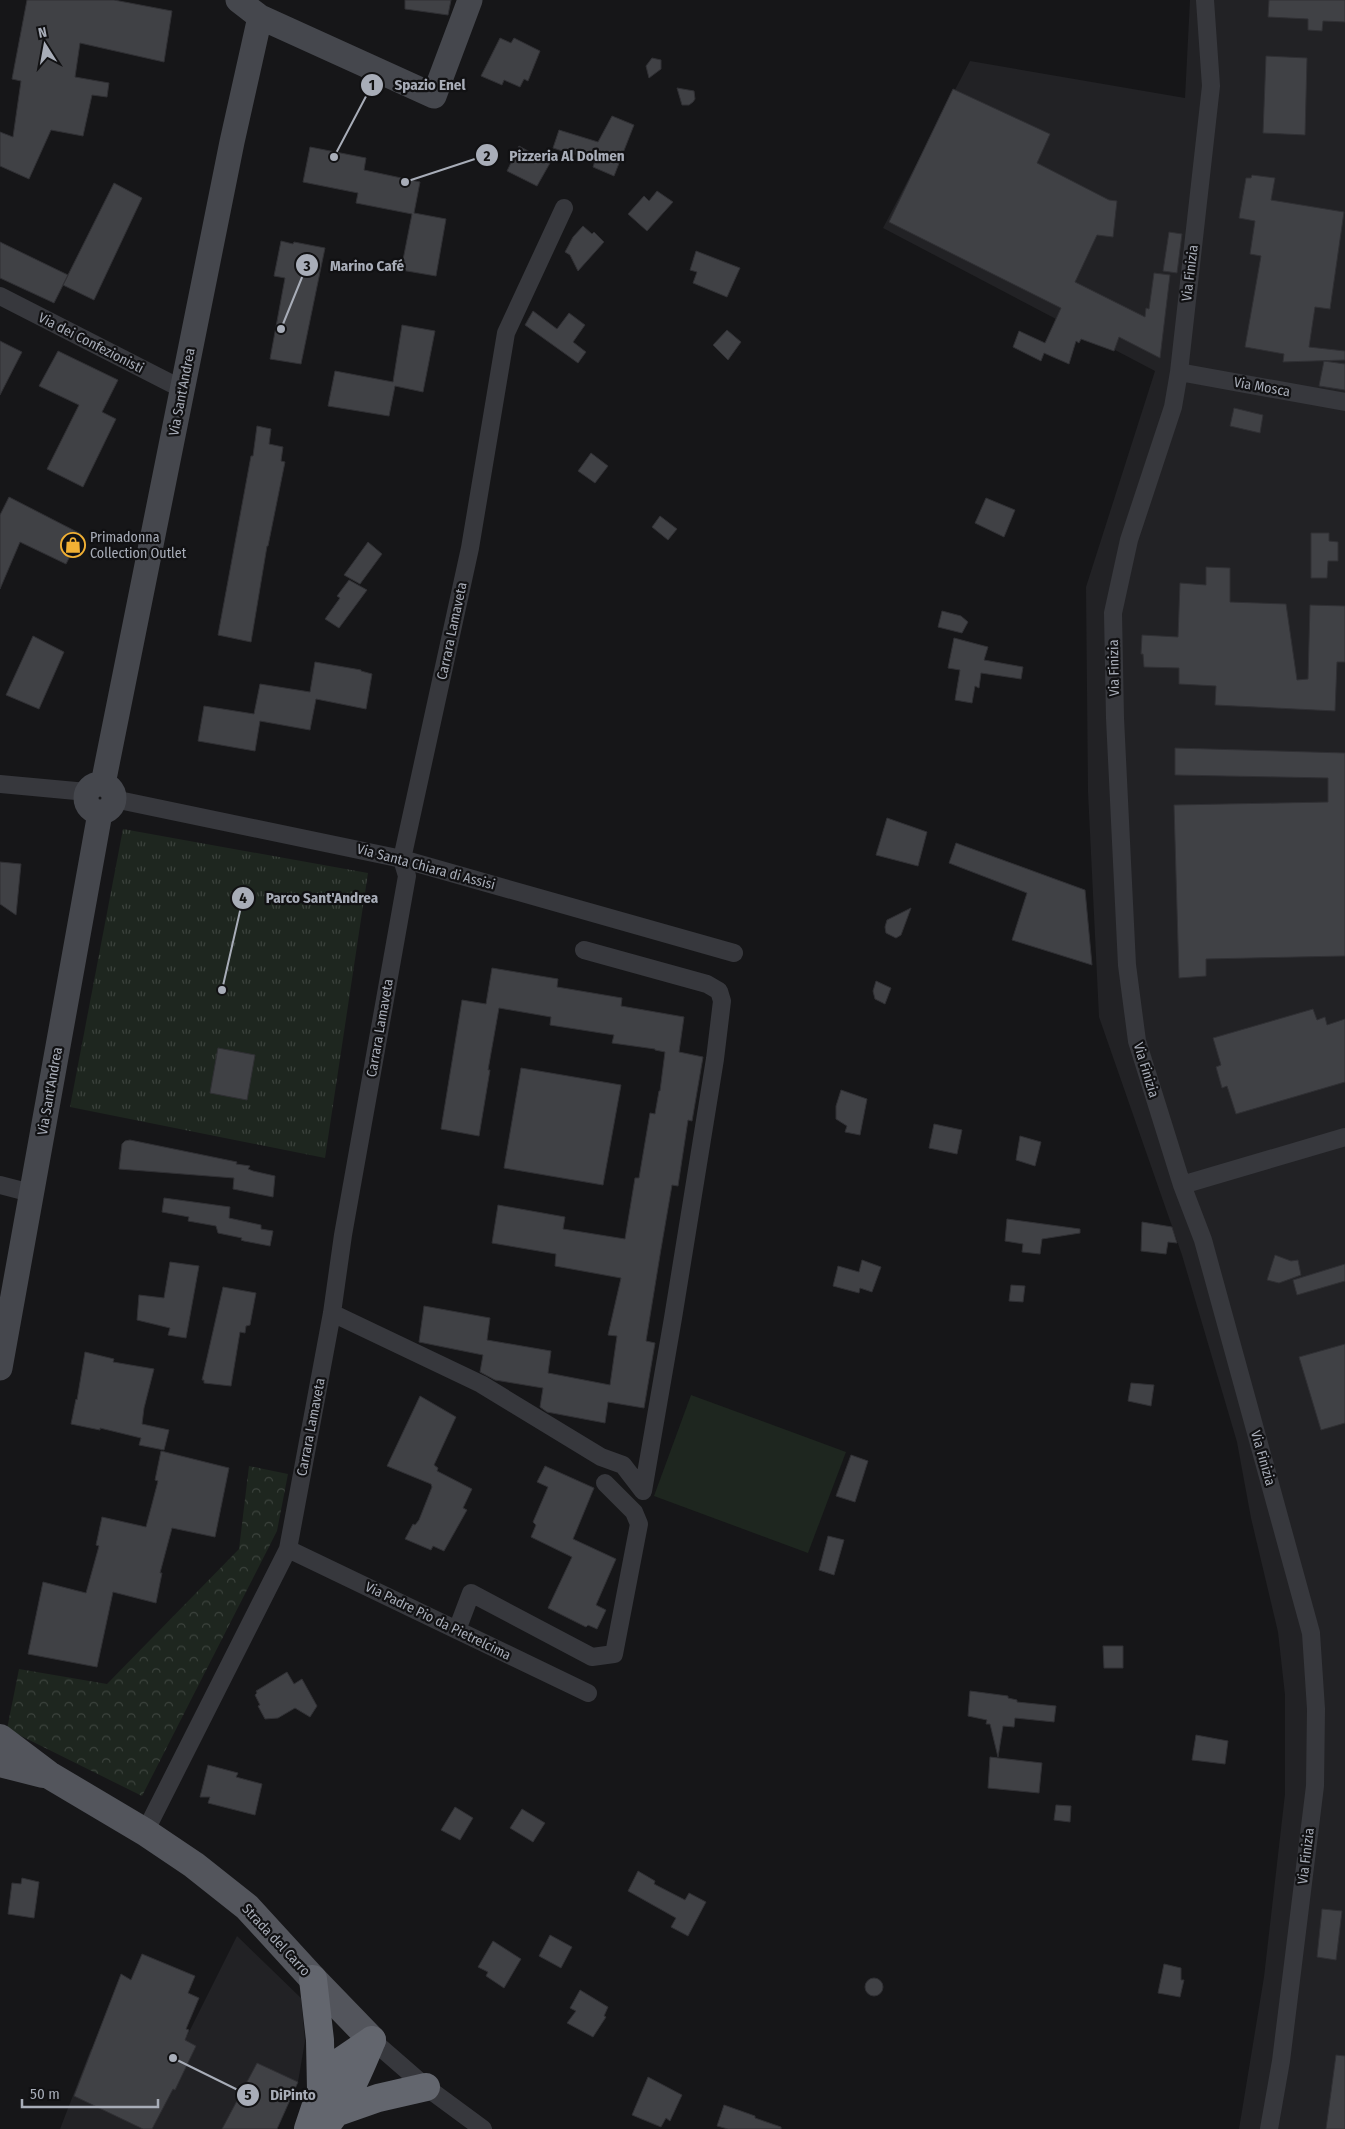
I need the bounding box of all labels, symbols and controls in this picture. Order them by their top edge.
north arrow [20,20,70,70]
text: N [37,24,48,42]
callout: Spazio Enel [360,70,476,100]
text: 1 [369,76,375,94]
text: Spazio Enel [394,76,466,94]
callout: Pizzeria Al Dolmen [475,140,635,170]
text: 2 [483,147,491,165]
text: Pizzeria Al Dolmen [509,147,625,165]
street label: Via Finizia [1178,244,1202,302]
callout: Marino Café [295,250,414,280]
text: 3 [302,257,311,275]
text: Marino Café [330,257,404,275]
street label: Via dei Confezionisti [35,309,147,377]
street label: Via Sant'Andrea [165,346,199,437]
street label: Via Mosca [1233,374,1292,400]
place label: Primadonna Collection Outlet [90,529,187,562]
shop icon: Primadonna Collection Outlet [60,532,86,558]
street label: Carrara Lamaveta [433,580,471,681]
street label: Via Finizia [1105,639,1123,697]
street label: Via Santa Chiara di Assisi [355,840,497,894]
callout: Parco Sant'Andrea [231,883,388,913]
text: 4 [239,889,247,907]
text: Parco Sant'Andrea [266,889,379,907]
street label: Carrara Lamaveta [363,977,397,1078]
street label: Via Finizia [1130,1040,1162,1100]
street label: Via Sant'Andrea [34,1045,66,1136]
street label: Carrara Lamaveta [293,1376,329,1477]
street label: Via Finizia [1247,1428,1279,1488]
street label: Via Padre Pio da Pietrelcima [362,1578,514,1664]
street label: Via Finizia [1294,1827,1318,1885]
street label: Strada del Carro [238,1900,314,1980]
scale bar [22,2076,159,2108]
callout: DiPinto [235,2080,326,2110]
text: 50 m [30,2085,60,2103]
text: 5 [244,2086,252,2104]
text: DiPinto [270,2086,316,2104]

